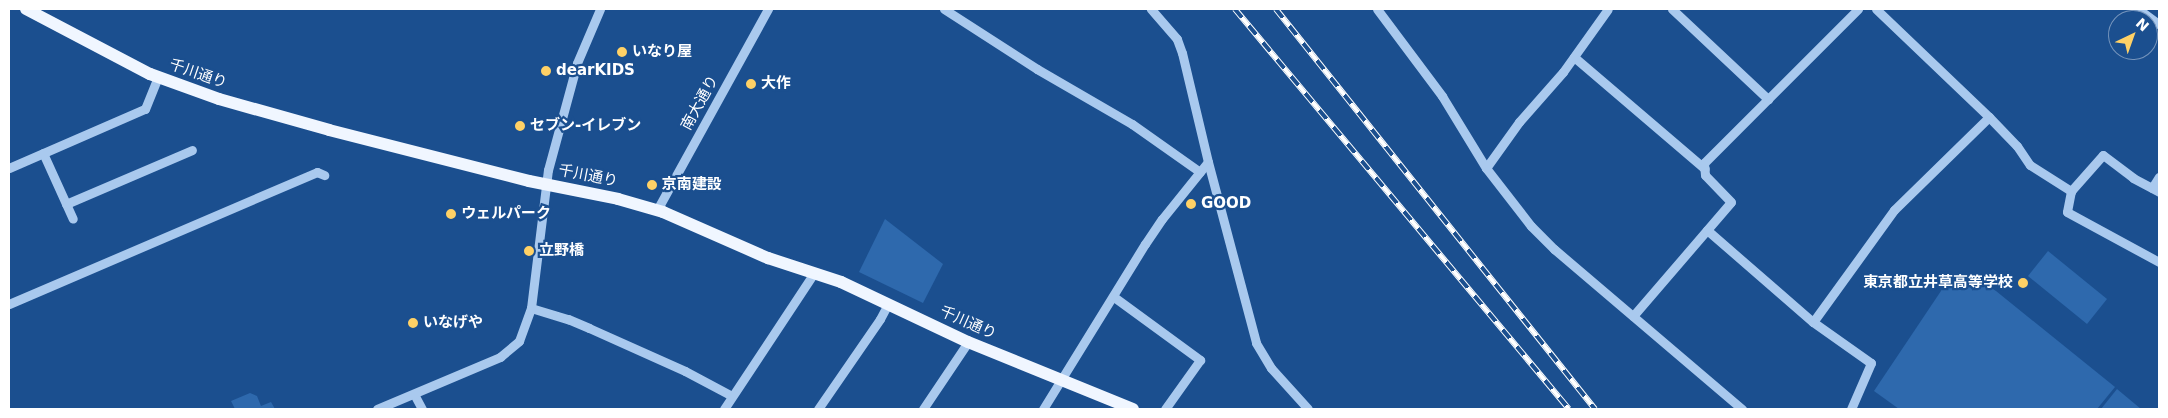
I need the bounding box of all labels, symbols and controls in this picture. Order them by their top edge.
north arrow [2108,10,2158,60]
text: N [2133,15,2152,34]
place label: いなり屋 [632,43,692,61]
marker: いなり屋 [616,46,628,58]
street label: 千川通り [167,56,229,92]
place label: dearKIDS [556,62,635,80]
marker: dearKIDS [540,65,552,77]
street label: 南大通り [678,72,722,134]
place label: 大作 [761,75,791,93]
marker: 大作 [745,78,757,90]
place label: セブン-イレブン [530,117,641,135]
marker: セブン-イレブン [514,120,526,132]
street label: 千川通り [557,161,619,191]
place label: 京南建設 [662,176,722,194]
marker: 京南建設 [646,179,658,191]
place label: GOOD [1201,195,1251,213]
marker: GOOD [1185,198,1197,210]
place label: ウェルパーク [461,205,551,223]
marker: ウェルパーク [445,208,457,220]
place label: 立野橋 [539,242,584,260]
marker: 立野橋 [523,245,535,257]
place label: 東京都立井草高等学校 [1863,274,2013,292]
marker: 東京都立井草高等学校 [2017,277,2029,289]
street label: 千川通り [937,303,999,343]
place label: いなげや [423,314,483,332]
marker: いなげや [407,317,419,329]

